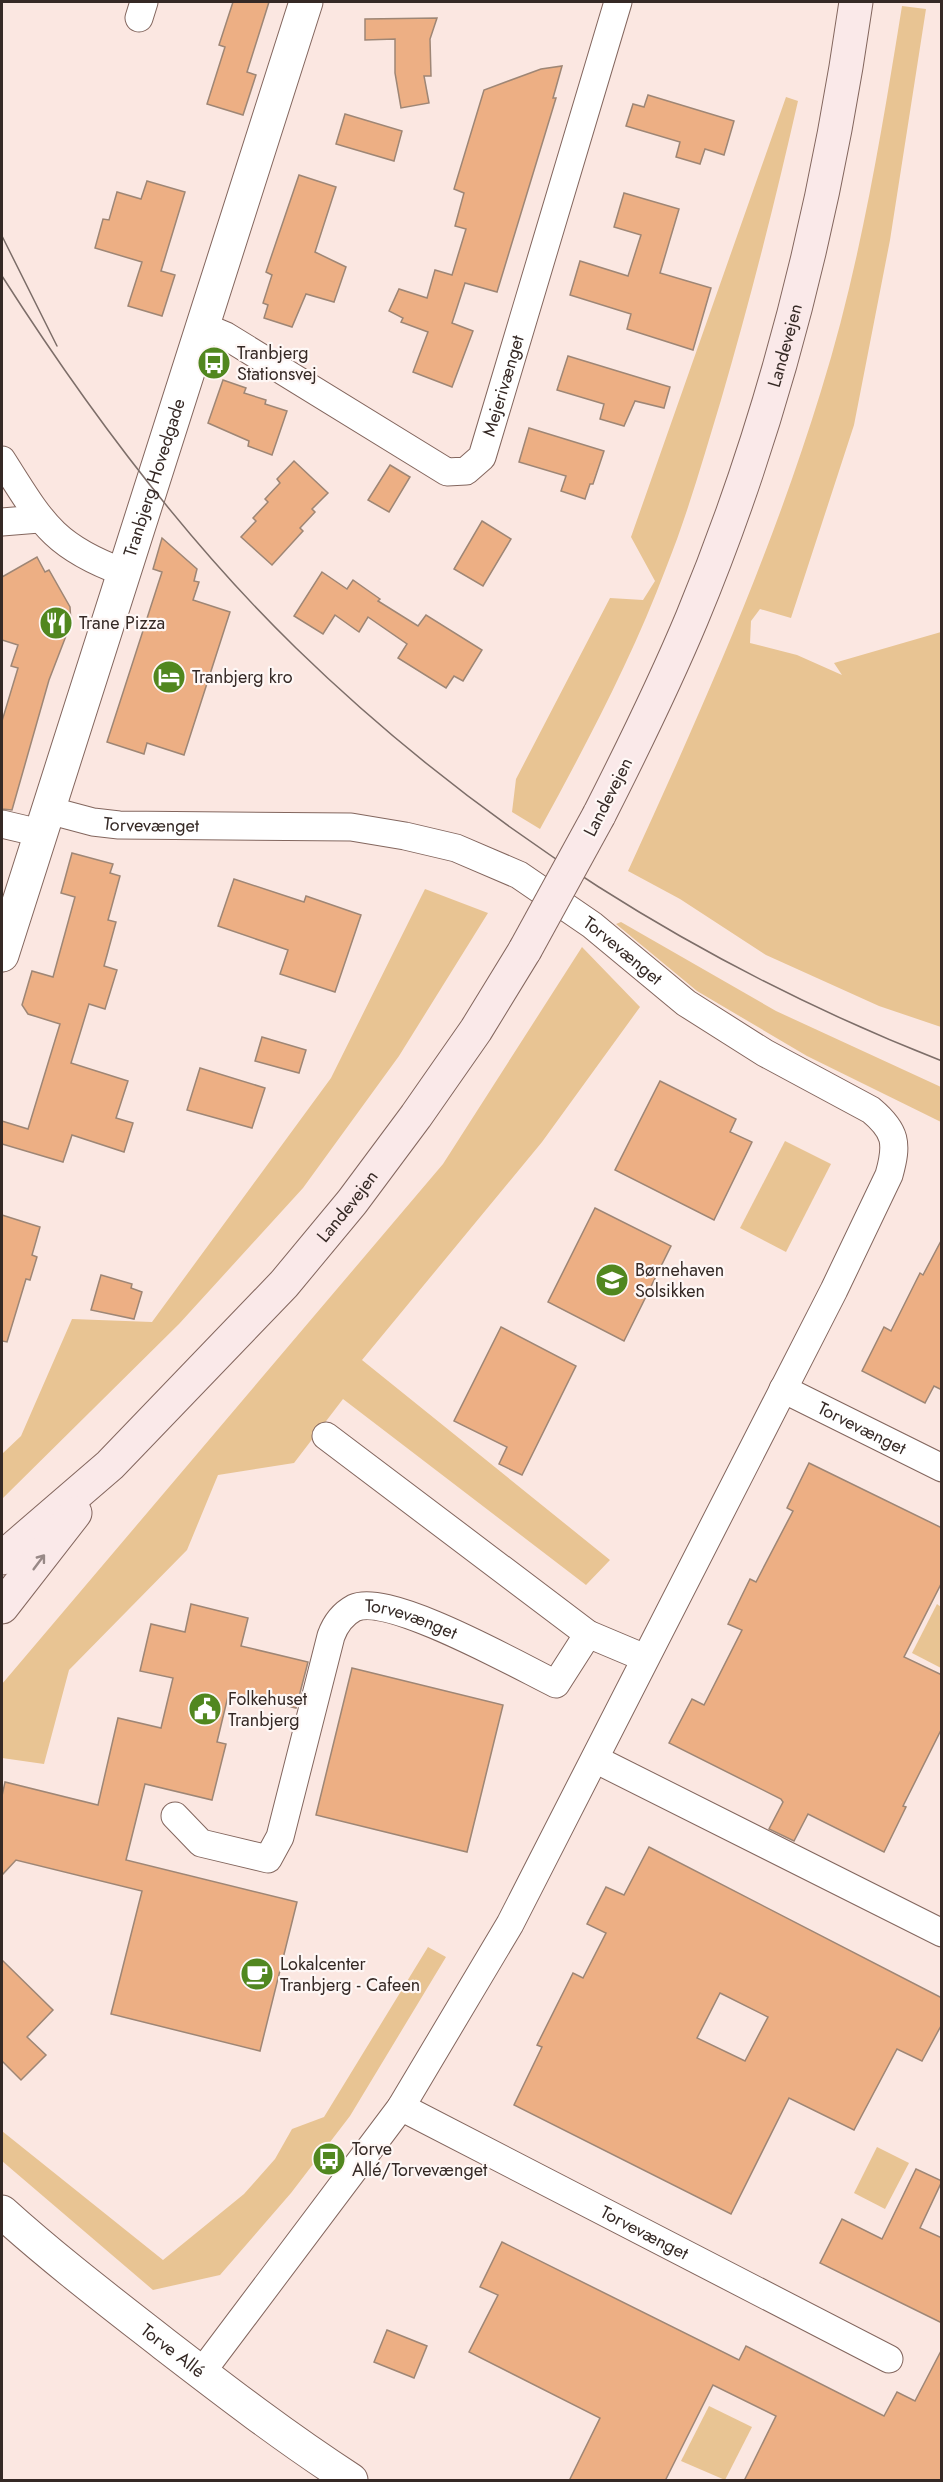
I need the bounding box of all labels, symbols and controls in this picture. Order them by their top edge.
street label: Landevejen [761,301,809,390]
street label: Mejerivænget [476,331,531,440]
place label: Tranbjerg Stationsvej [237,340,317,387]
bus stop icon: Tranbjerg Stationsvej [196,345,232,381]
street label: Tranbjerg Hovedgade [117,395,192,560]
restaurant icon: Trane Pizza [38,605,74,641]
place label: Trane Pizza [79,610,165,636]
hotel icon: Tranbjerg kro [151,659,187,695]
place label: Tranbjerg kro [192,664,293,690]
street label: Landevejen [577,753,639,841]
street label: Torvevænget [102,810,200,839]
street label: Torvevænget [578,910,669,992]
street label: Landevejen [311,1165,384,1248]
place label: Børnehaven Solsikken [635,1257,724,1304]
school or university icon: Børnehaven Solsikken [594,1262,630,1298]
street label: Torvevænget [813,1395,911,1461]
one-way arrow [32,1554,45,1570]
street label: Torvevænget [365,1593,462,1646]
place label: Folkehuset Tranbjerg [228,1686,308,1733]
public building icon: Folkehuset Tranbjerg [187,1691,223,1727]
place label: Lokalcenter Tranbjerg - Cafeen [280,1951,420,1998]
cafe icon: Lokalcenter Tranbjerg - Cafeen [239,1956,275,1992]
place label: Torve Allé/Torvevænget [352,2136,488,2183]
bus stop icon: Torve Allé/Torvevænget [311,2141,347,2177]
street label: Torvevænget [596,2199,694,2267]
street label: Torve Allé [135,2317,210,2384]

